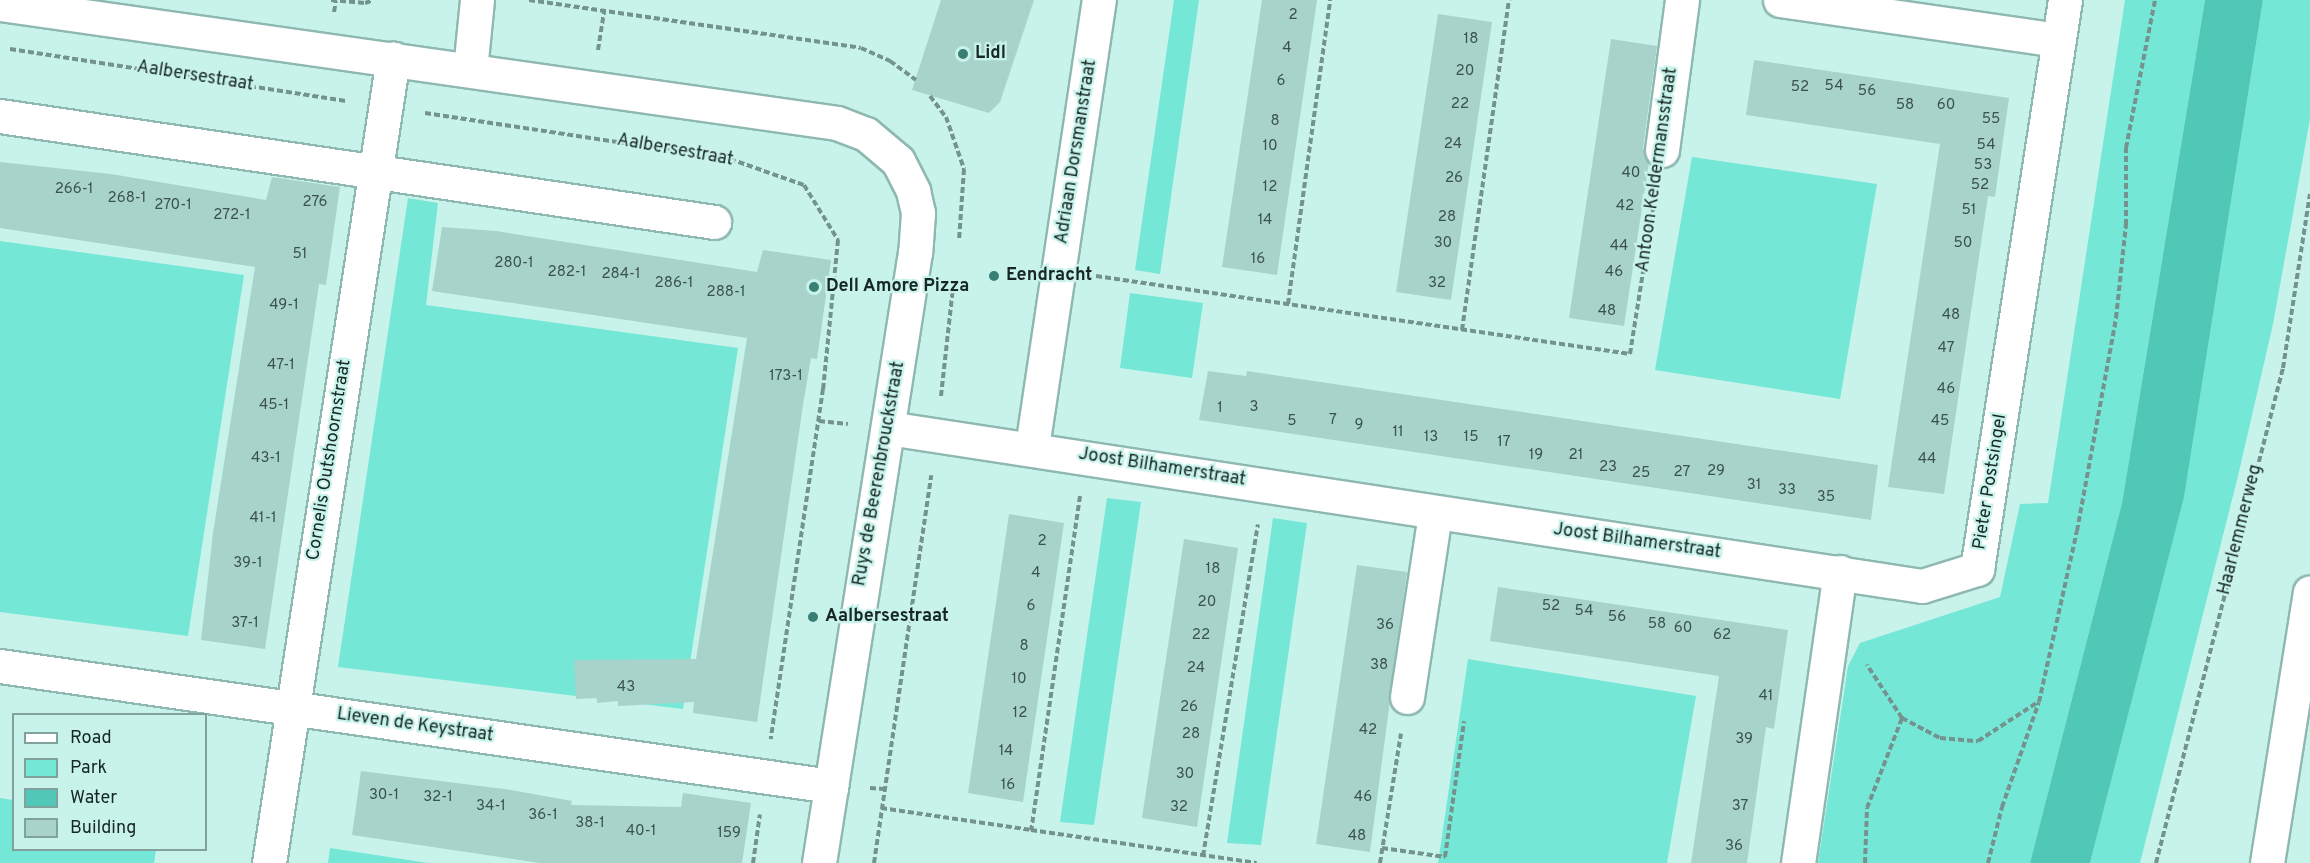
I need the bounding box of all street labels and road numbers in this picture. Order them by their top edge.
street label: Aalbersestraat [135,57,255,97]
street label: Adriaan Dorsmanstraat [1052,58,1102,246]
street label: Antoon Keldermansstraat [1633,66,1683,274]
street label: Aalbersestraat [615,130,735,172]
street label: Cornelis Outshoornstraat [303,358,357,562]
street label: Ruys de Beerenbrouckstraat [850,360,910,588]
street label: Pieter Postsingel [1970,413,2012,551]
street label: Joost Bilhamerstraat [1077,444,1247,492]
street label: Haarlemmerweg [2214,463,2268,597]
street label: Joost Bilhamerstraat [1552,520,1722,564]
street label: Lieven de Keystraat [335,704,495,748]

